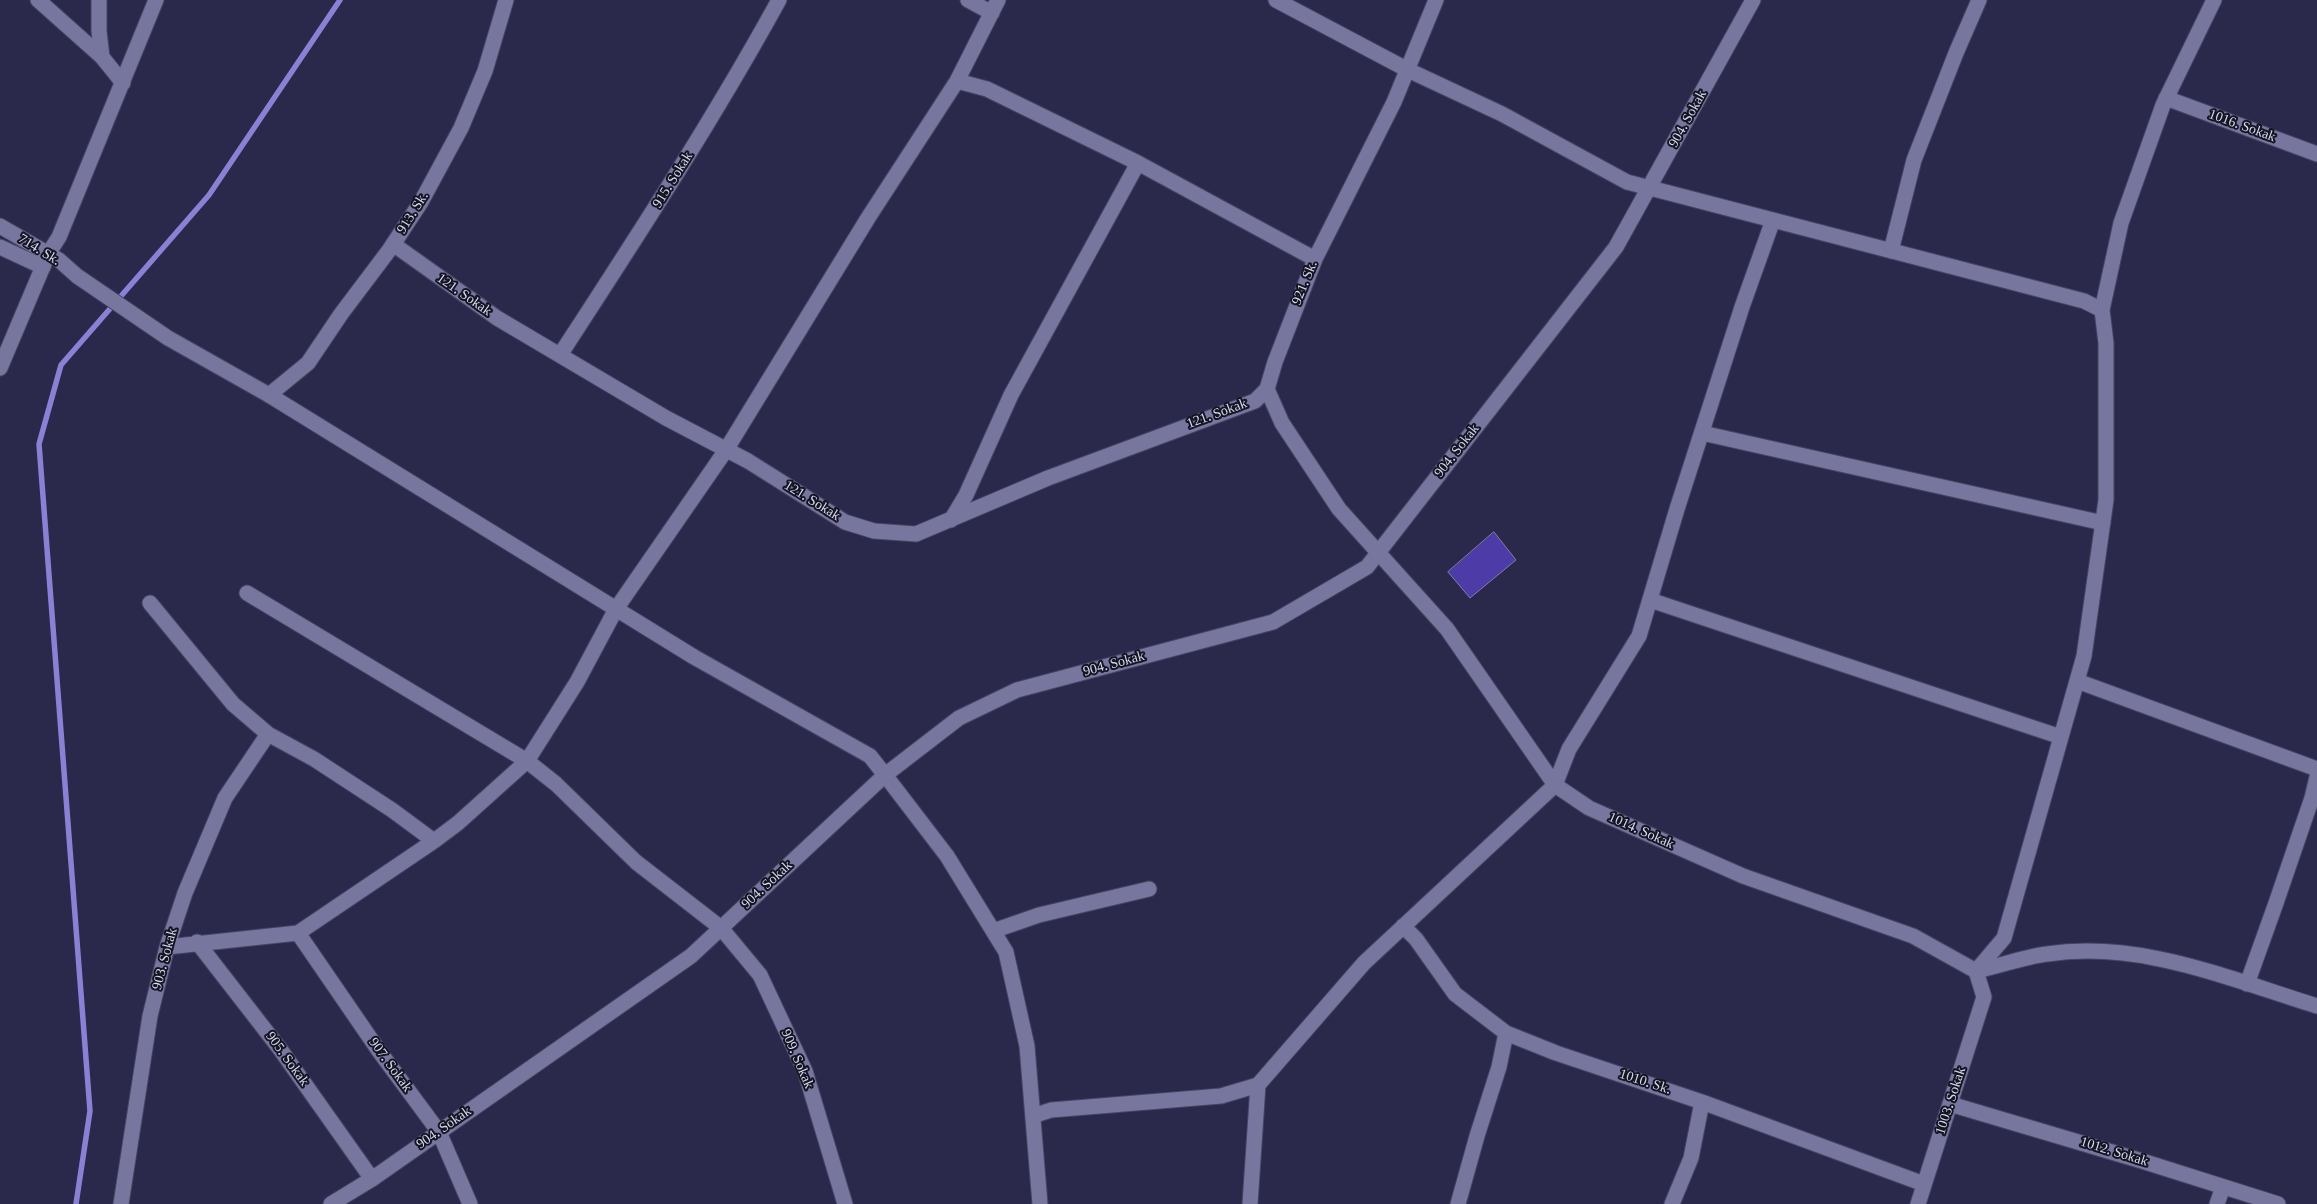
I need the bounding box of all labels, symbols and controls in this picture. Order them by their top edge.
street label: 904. Sokak [1665,87,1711,151]
street label: 1016. Sokak [2206,106,2278,146]
street label: 915. Sokak [649,149,697,211]
street label: 913. Sk. [394,189,432,237]
street label: 714. Sk. [15,231,63,269]
street label: 921. Sk. [1289,258,1321,308]
street label: 121. Sokak [433,270,495,320]
street label: 121. Sokak [1185,395,1249,433]
street label: 904. Sokak [1431,421,1483,481]
street label: 121. Sokak [781,477,843,525]
street label: 904. Sokak [1081,648,1147,680]
street label: 1014. Sokak [1606,809,1676,853]
street label: 904. Sokak [738,857,796,913]
street label: 903. Sokak [149,926,181,992]
street label: 909. Sokak [777,1027,817,1091]
street label: 905. Sokak [262,1029,312,1089]
street label: 907. Sokak [365,1035,415,1095]
street label: 1003. Sokak [1932,1065,1970,1137]
street label: 1010. Sk. [1617,1066,1673,1098]
street label: 904. Sokak [413,1103,475,1153]
street label: 1012. Sokak [2078,1134,2150,1170]

